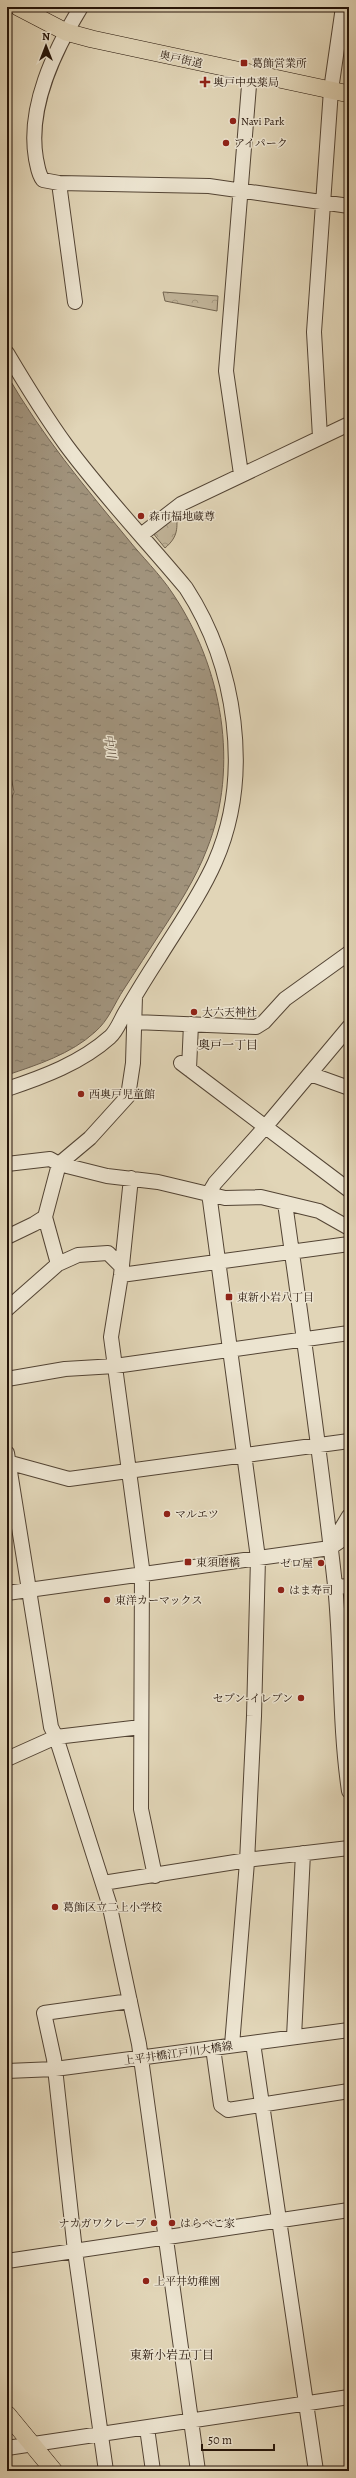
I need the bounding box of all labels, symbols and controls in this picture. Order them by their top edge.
north arrow [26,26,66,66]
text: N [42,29,50,44]
street label: 奥戸街道 [158,48,204,71]
place label: 葛飾営業所 [252,56,307,71]
marker: 葛飾営業所 [239,58,249,68]
place label: 奥戸中央薬局 [213,75,279,90]
marker: 奥戸中央薬局 [200,77,210,87]
place label: Navi Park [241,114,285,129]
marker: Navi Park [228,116,238,126]
place label: アイパーク [234,136,288,151]
marker: アイパーク [221,138,231,148]
place label: 森市福地蔵尊 [149,509,215,524]
marker: 森市福地蔵尊 [136,511,146,521]
water label: 中川 [100,733,120,761]
place label: 大六天神社 [202,1005,257,1020]
marker: 大六天神社 [189,1007,199,1017]
district label: 奥戸一丁目 [198,1037,258,1053]
place label: 西奥戸児童館 [89,1087,155,1102]
marker: 西奥戸児童館 [76,1089,86,1099]
place label: 東新小岩八丁目 [237,1290,314,1305]
marker: 東新小岩八丁目 [224,1292,234,1302]
place label: マルエツ [175,1507,219,1522]
marker: マルエツ [162,1509,172,1519]
place label: 東須磨橋 [196,1555,240,1570]
place label: ゼロ屋 [280,1556,313,1571]
marker: 東須磨橋 [183,1557,193,1567]
marker: ゼロ屋 [316,1558,326,1568]
place label: はま寿司 [289,1583,333,1598]
marker: はま寿司 [276,1585,286,1595]
place label: 東洋カーマックス [115,1593,202,1608]
marker: 東洋カーマックス [102,1595,112,1605]
place label: セブン-イレブン [213,1691,293,1706]
marker: セブン-イレブン [296,1693,306,1703]
place label: 葛飾区立二上小学校 [63,1900,162,1915]
marker: 葛飾区立二上小学校 [50,1902,60,1912]
street label: 上平井橋江戸川大橋線 [123,2038,234,2069]
place label: ナカガワクレープ [59,2216,146,2231]
place label: はらぺこ家 [180,2216,235,2231]
marker: ナカガワクレープ [149,2218,159,2228]
marker: はらぺこ家 [167,2218,177,2228]
place label: 上平井幼稚園 [154,2274,220,2289]
marker: 上平井幼稚園 [141,2276,151,2286]
district label: 東新小岩五丁目 [130,2347,214,2363]
scale bar [202,2426,274,2452]
text: 50 m [208,2432,232,2448]

